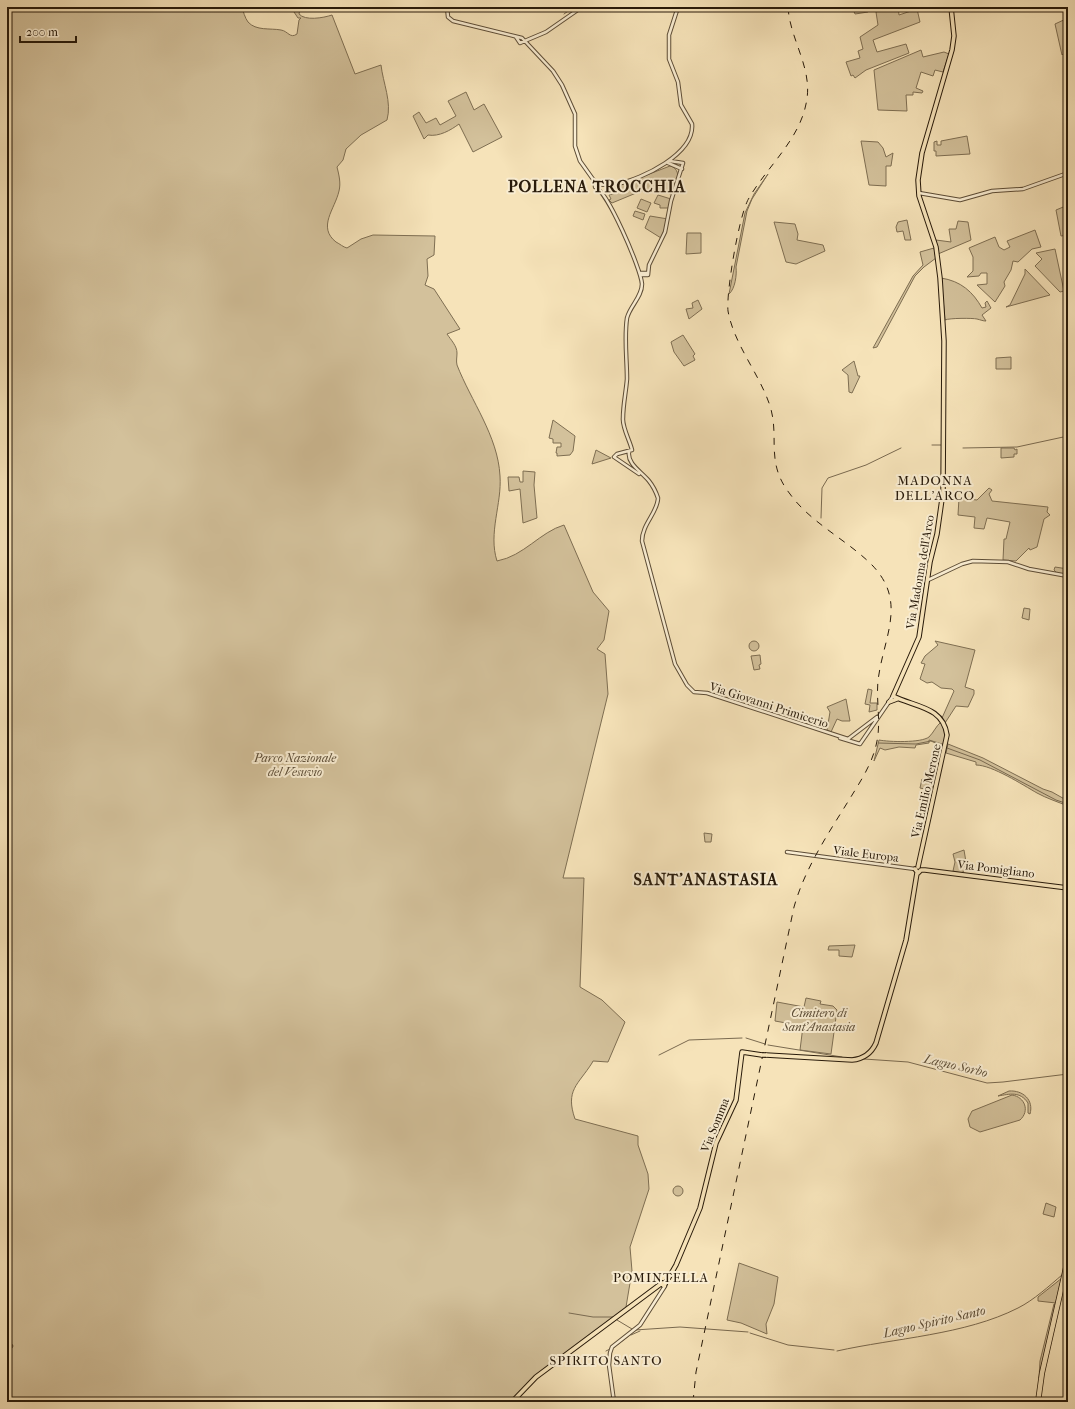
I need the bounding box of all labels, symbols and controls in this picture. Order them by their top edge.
scale bar [20,18,76,44]
text: 200 m [26,25,58,39]
district label: POLLENA TROCCHIA [508,177,686,196]
district label: MADONNA DELL'ARCO [895,473,975,503]
street label: Via Madonna dell'Arco [903,514,937,631]
street label: Via Giovanni Primicerio [707,679,830,731]
street label: Via Emilio Merone [908,742,944,841]
park label: Parco Nazionale del Vesuvio [253,751,337,779]
street label: Viale Europa [831,843,900,865]
street label: Via Pomigliano [956,857,1035,881]
district label: SANT'ANASTASIA [634,870,778,889]
park label: Cimitero di Sant'Anastasia [782,1006,855,1034]
water label: Lagno Sorbo [922,1051,990,1080]
street label: Via Somma [697,1095,732,1155]
district label: POMINTELLA [613,1270,709,1285]
water label: Lagno Spirito Santo [881,1302,987,1341]
district label: SPIRITO SANTO [550,1353,662,1368]

